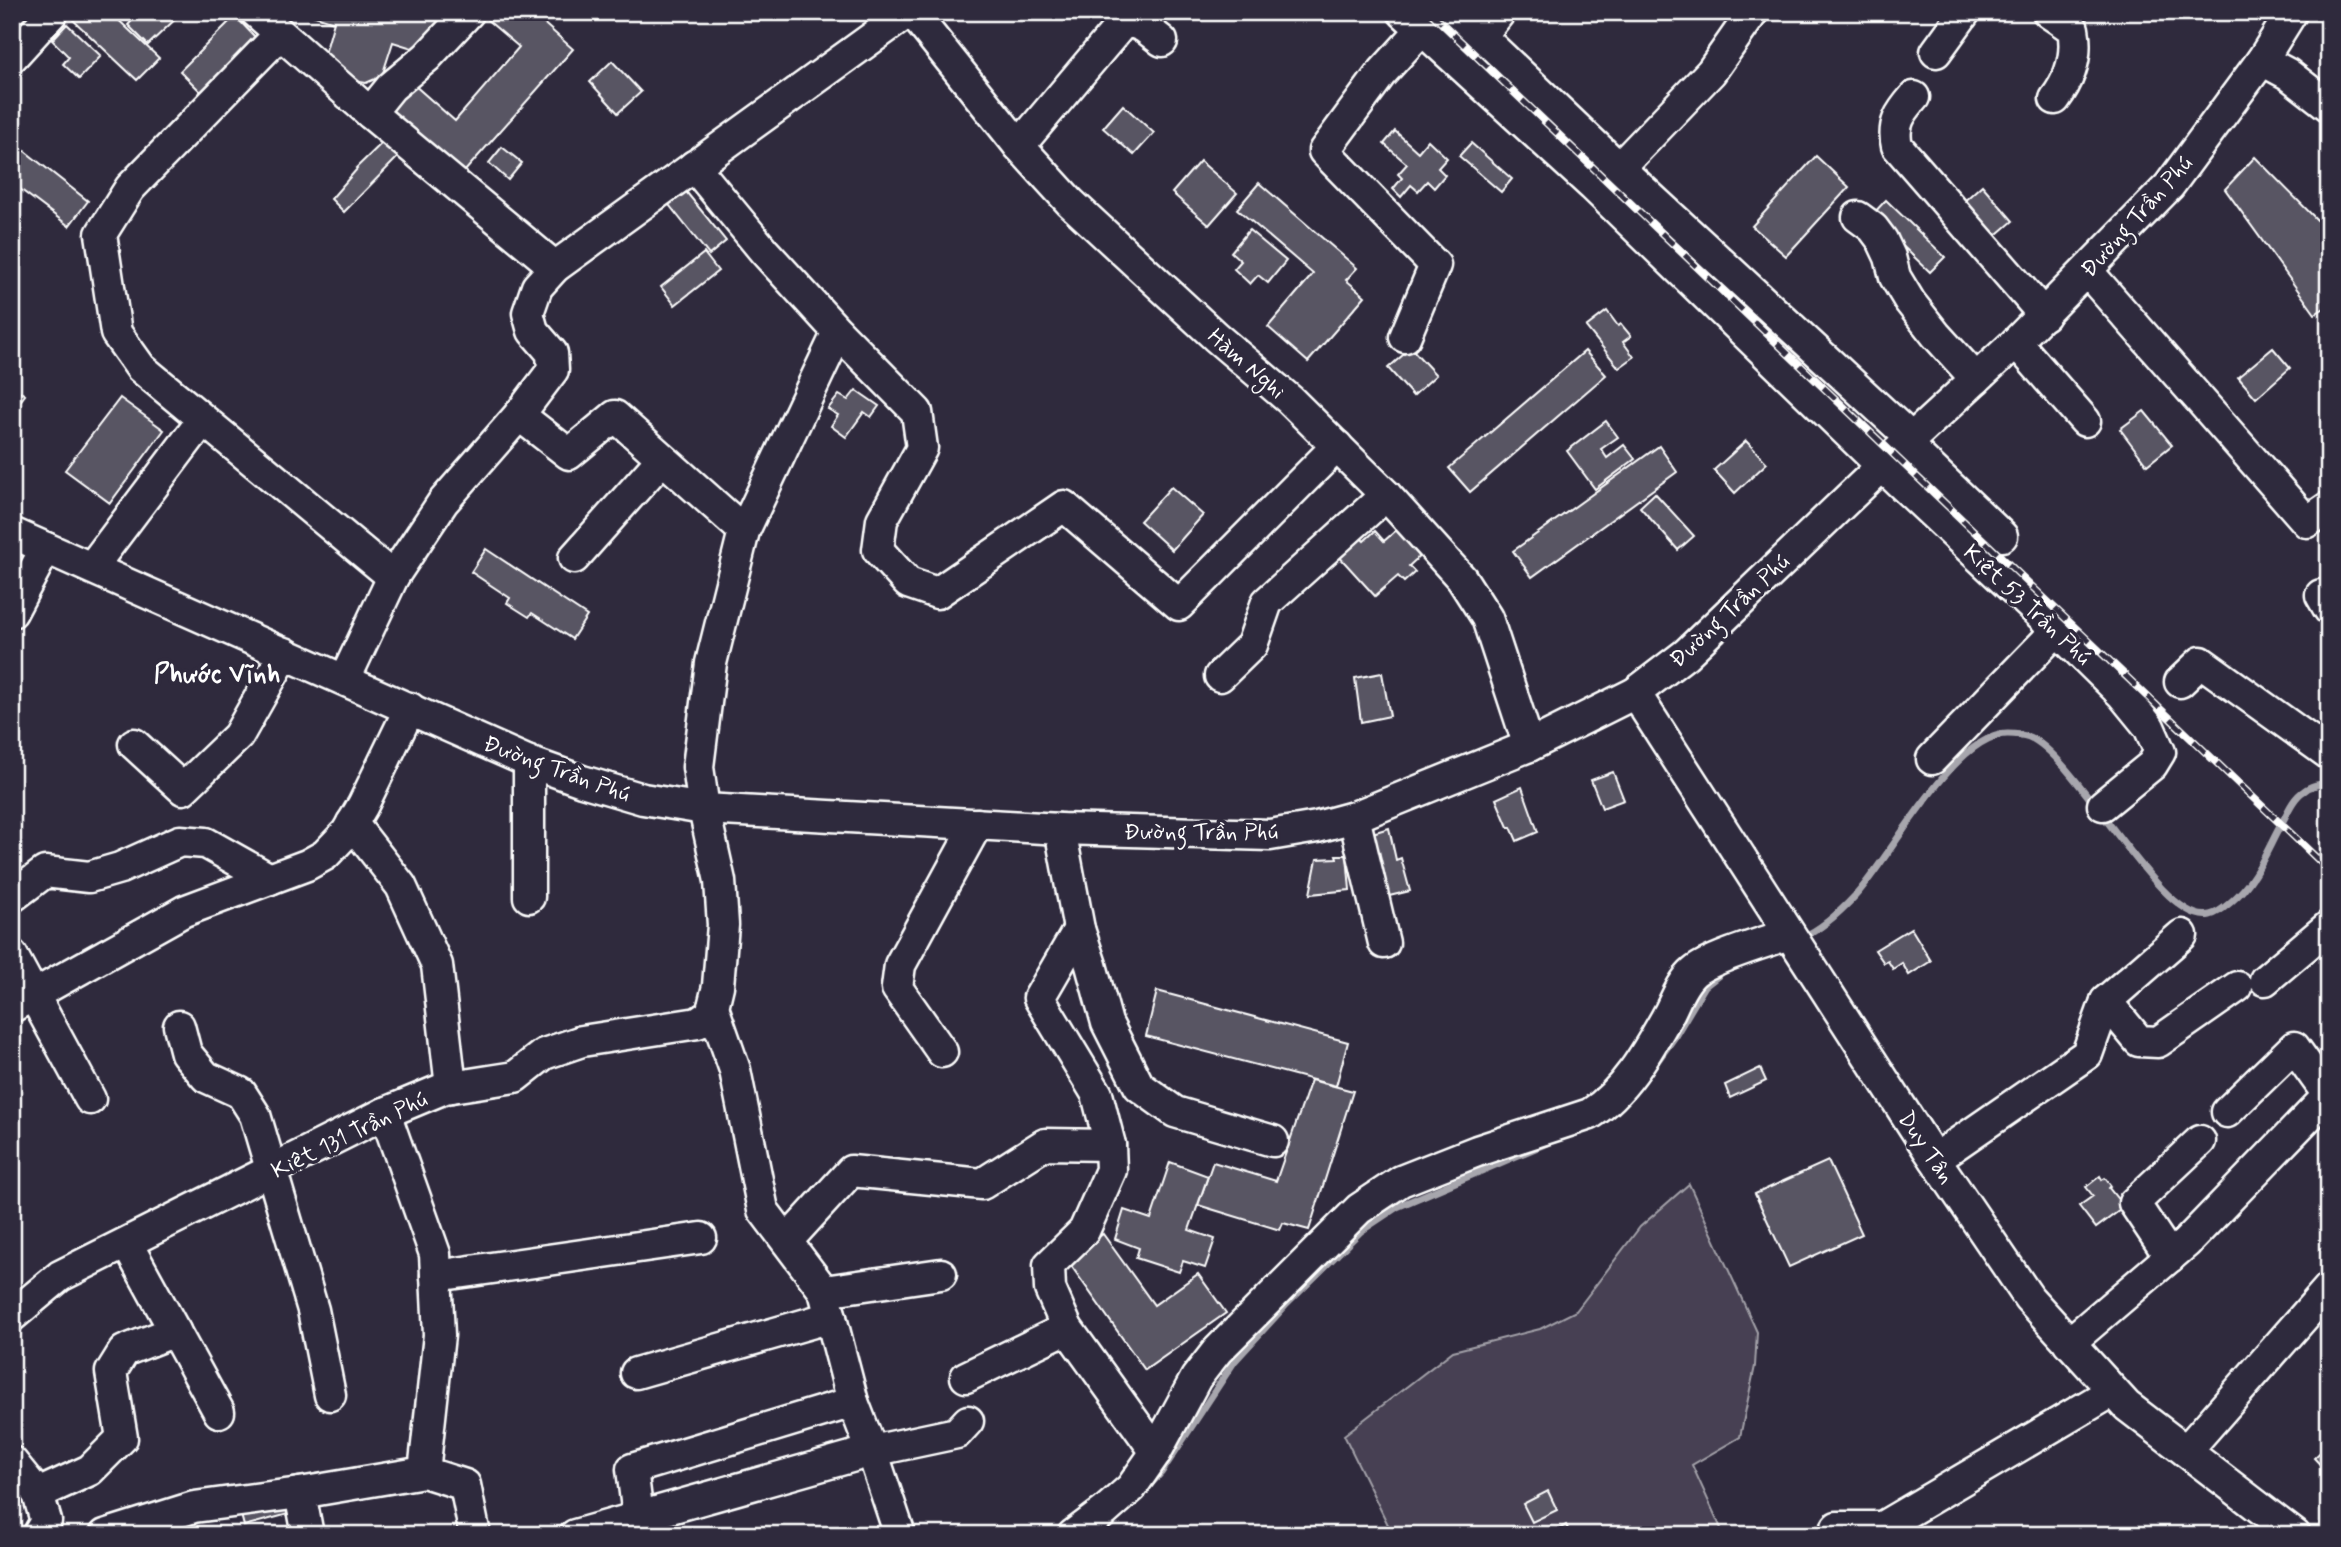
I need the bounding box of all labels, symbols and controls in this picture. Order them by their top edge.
street label: Đường Trần Phú [2075,150,2202,286]
street label: Hàm Nghi [1199,322,1291,408]
street label: Kiệt 53 Trần Phú [1956,538,2097,673]
street label: Đường Trần Phú [1664,548,1798,676]
district label: Phước Vĩnh [154,658,280,692]
street label: Đường Trần Phú [478,729,634,812]
street label: Đường Trần Phú [1124,818,1278,850]
street label: Kiệt 131 Trần Phú [267,1085,433,1187]
street label: Duy Tân [1890,1106,1961,1190]

